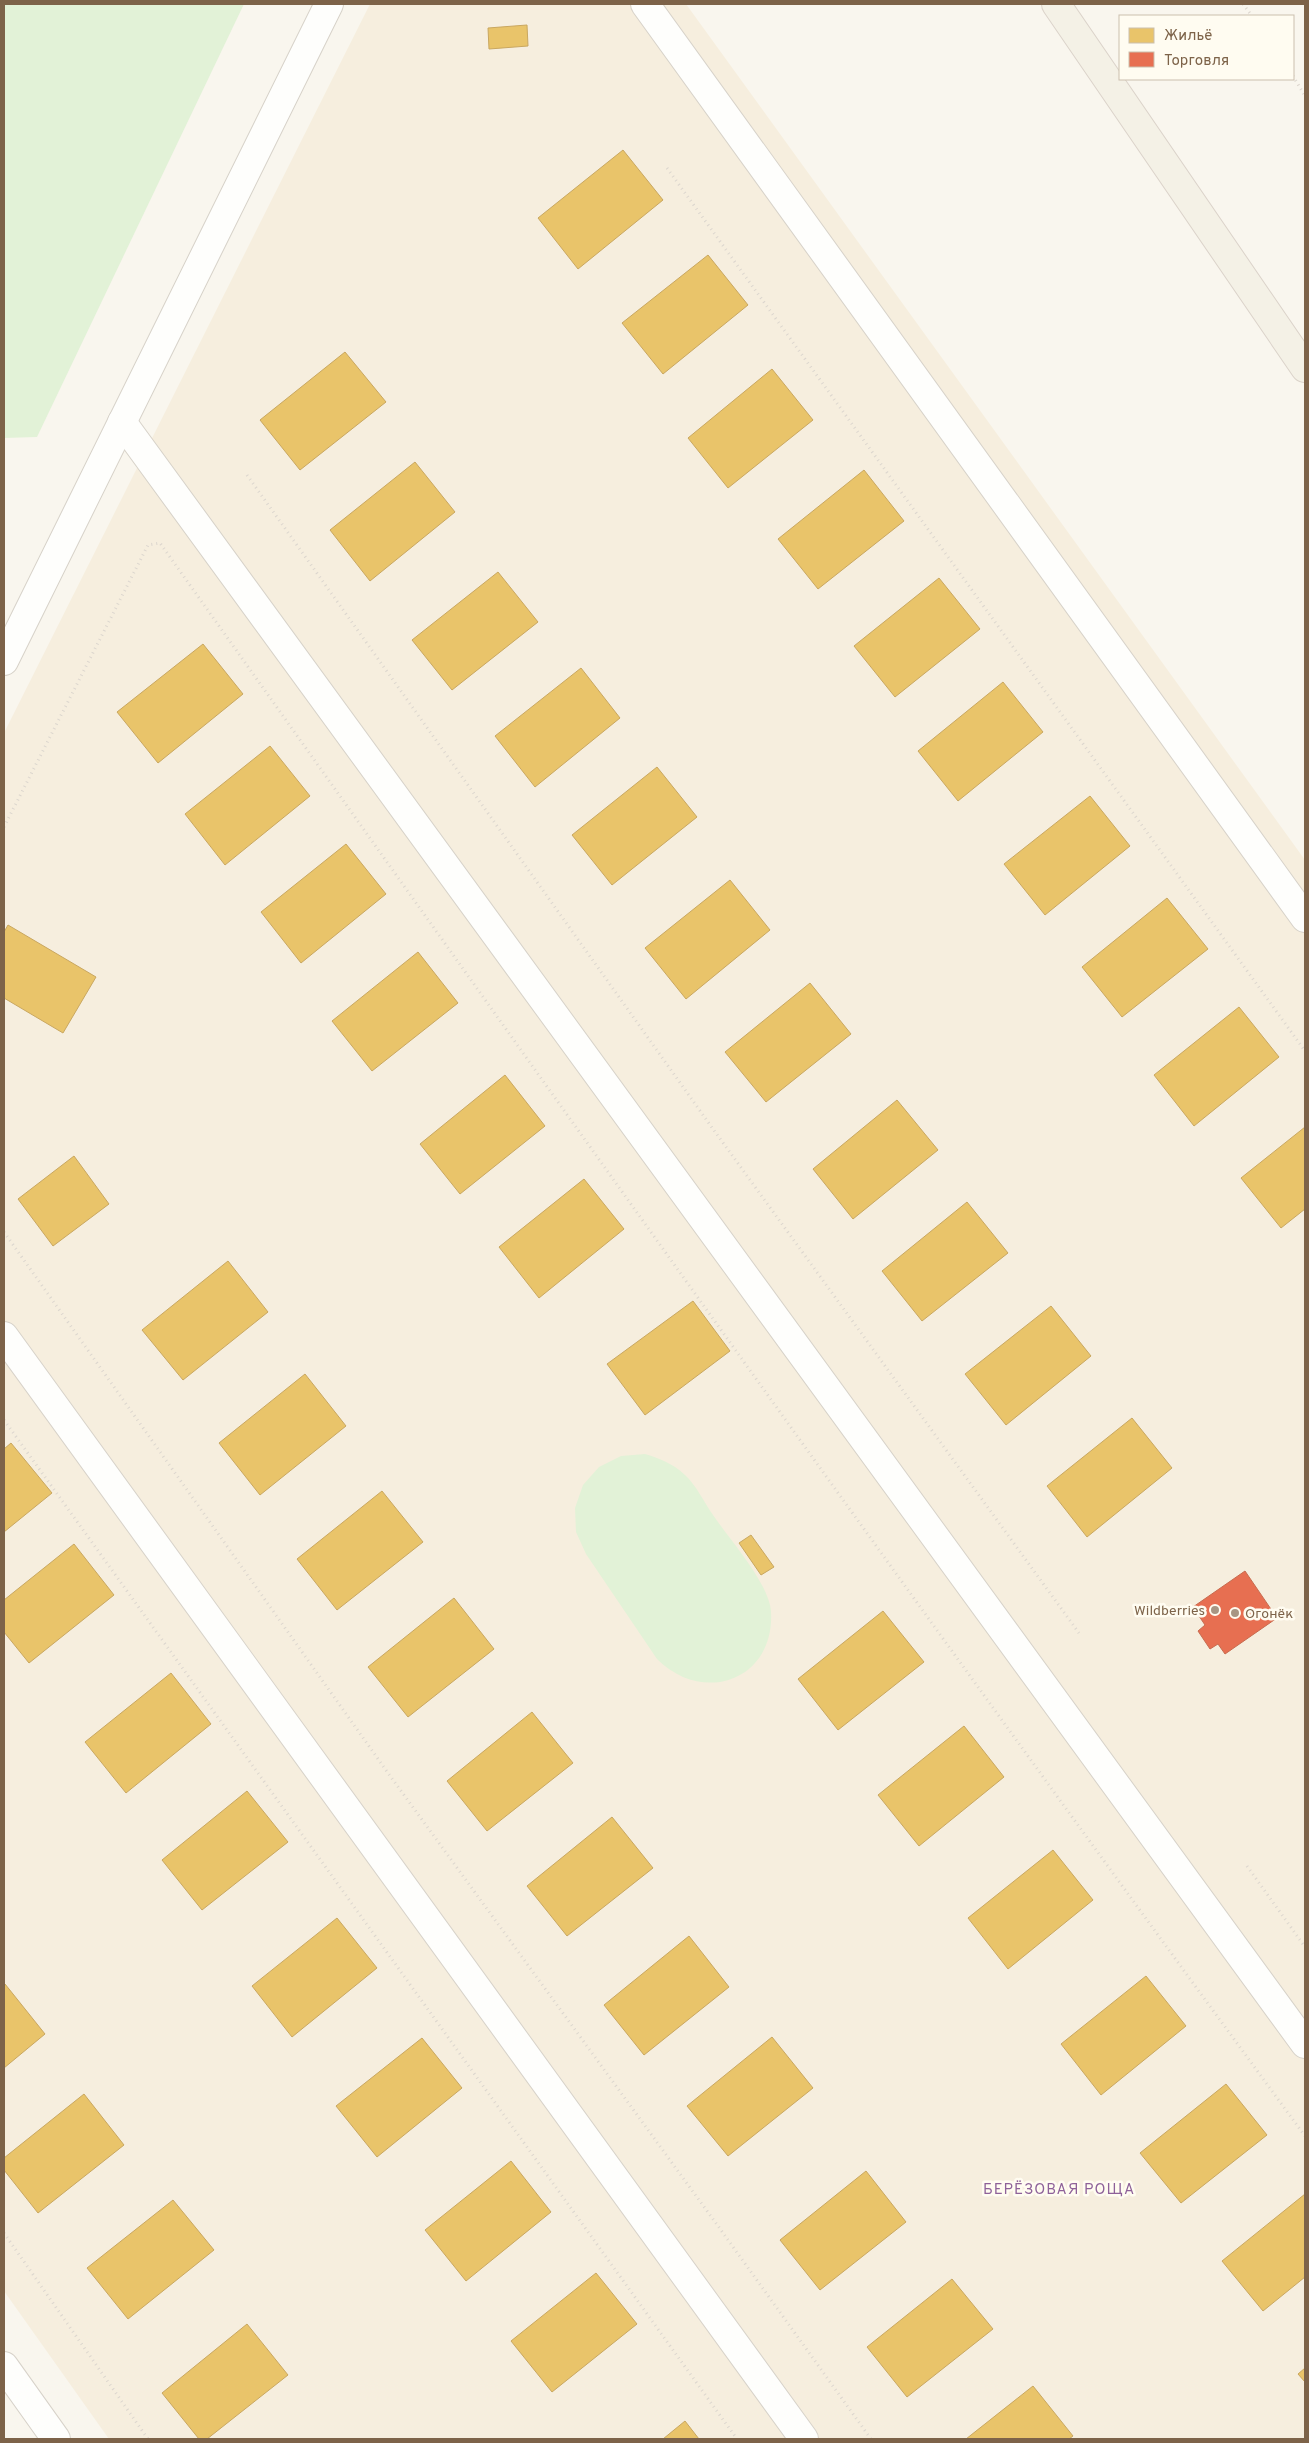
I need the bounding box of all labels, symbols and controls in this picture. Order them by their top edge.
legend [1119,15,1294,80]
text: Жильё [1164,27,1212,46]
text: Торговля [1164,52,1229,71]
place label: Wildberries [1134,1603,1205,1620]
marker: Wildberries [1209,1604,1221,1616]
place label: Огонёк [1245,1606,1293,1623]
marker: Огонёк [1229,1607,1241,1619]
district label: БЕРЁЗОВАЯ РОЩА [983,2180,1135,2200]

